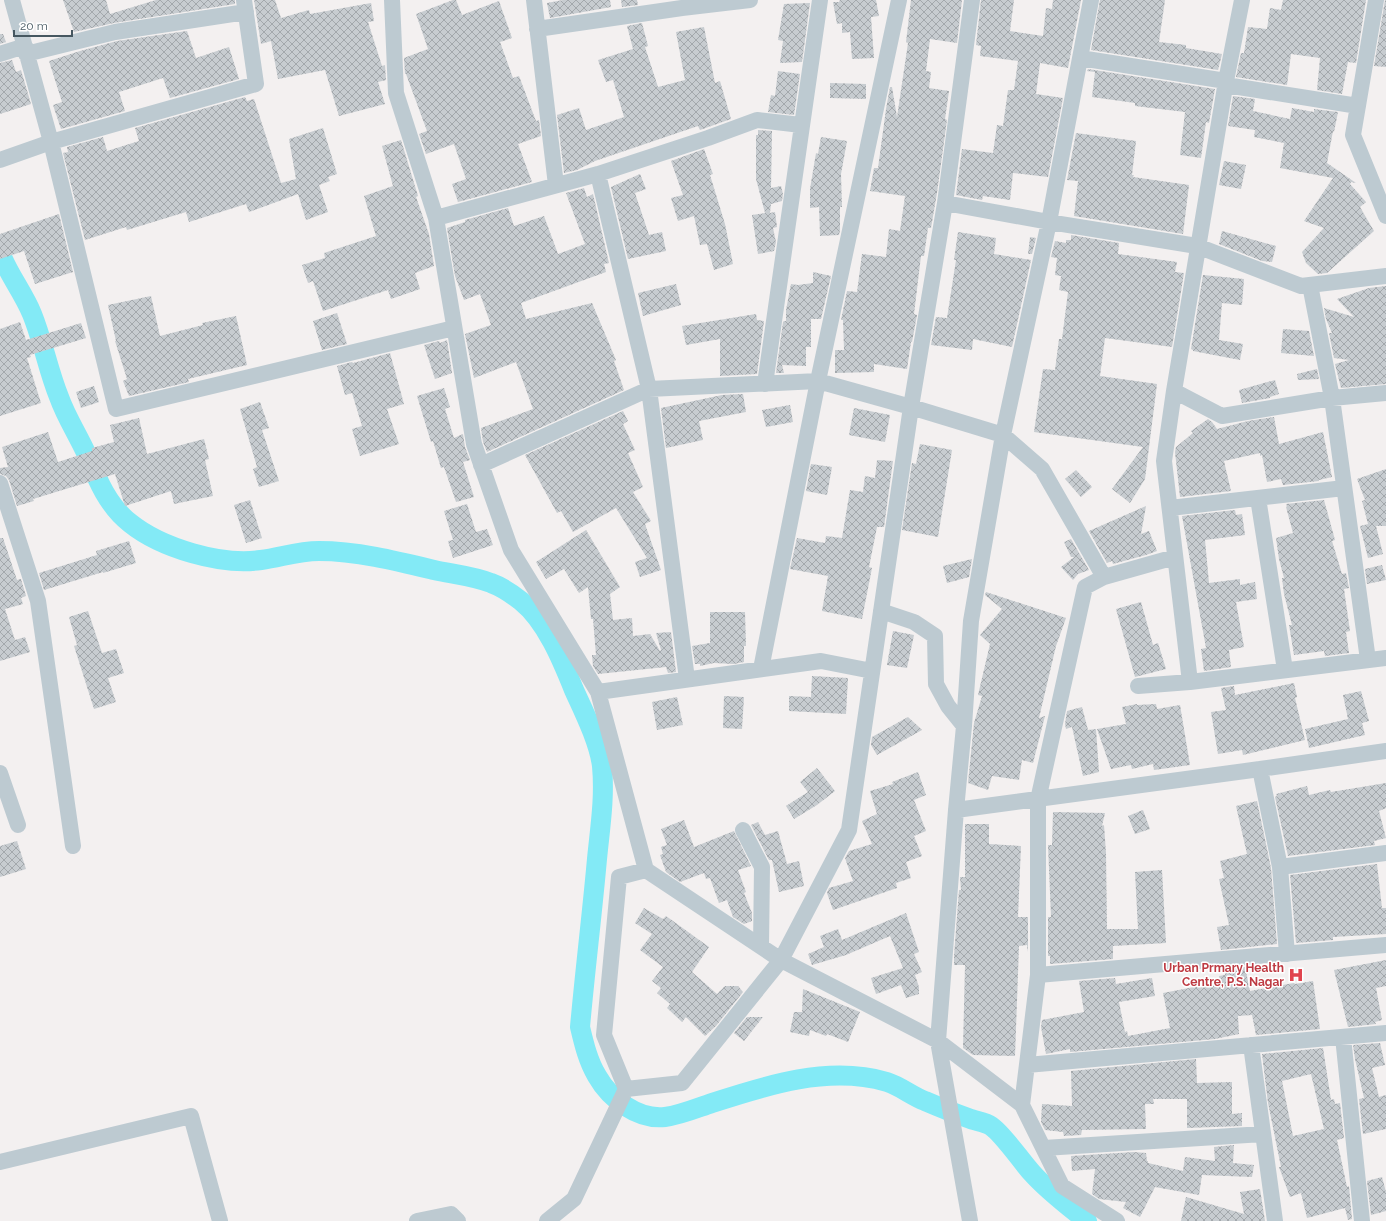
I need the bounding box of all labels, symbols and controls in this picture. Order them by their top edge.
scale bar [14,12,72,38]
text: 20 m [20,19,48,33]
place label: Urban Prmary Health Centre, P.S. Nagar [1163,961,1284,989]
hospital icon: Urban Prmary Health Centre, P.S. Nagar [1287,966,1305,984]

